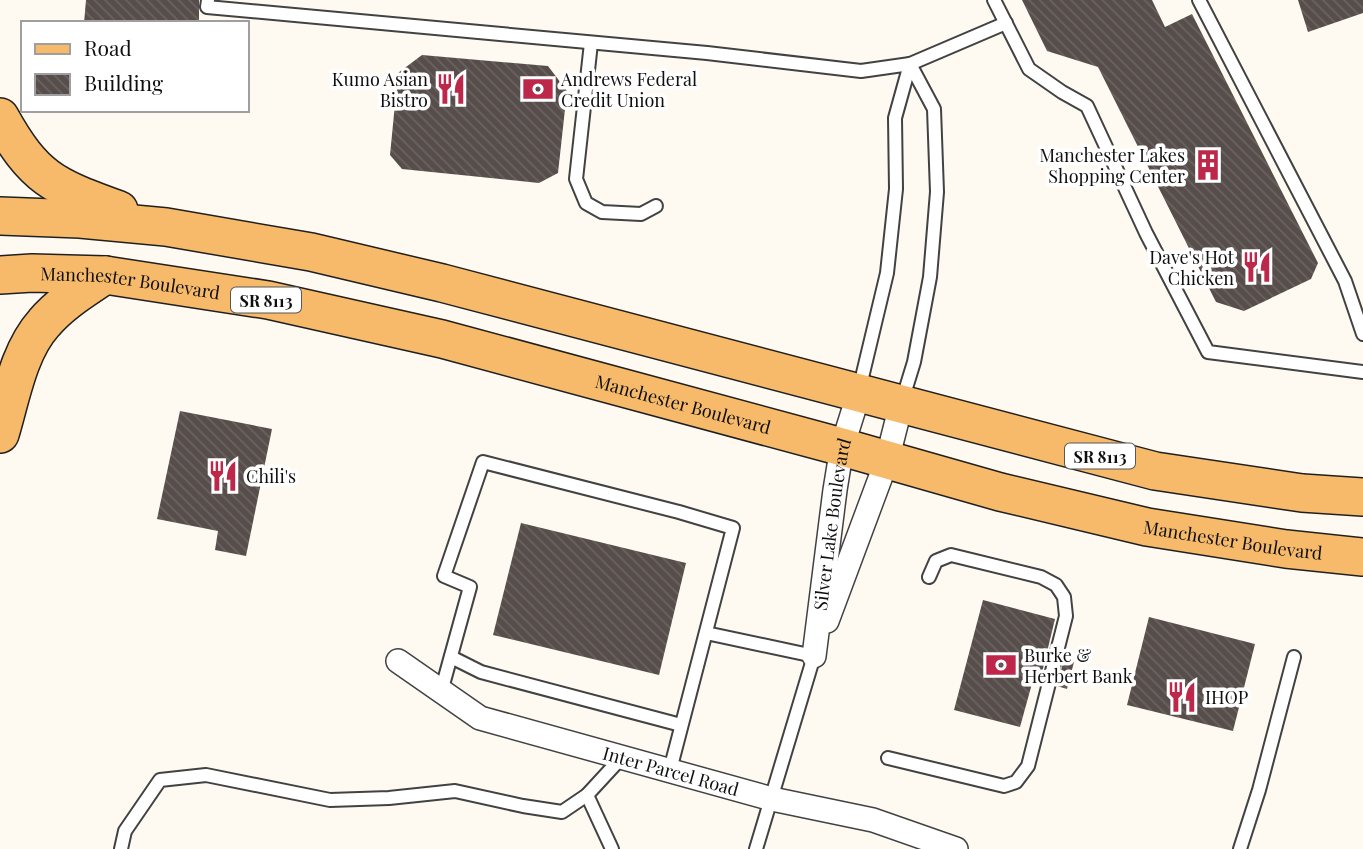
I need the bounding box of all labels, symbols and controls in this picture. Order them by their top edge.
legend [21,21,248,112]
text: Road [84,33,132,61]
place label: Kumo Asian Bistro [332,67,428,112]
place label: Andrews Federal Credit Union [560,67,697,112]
text: Building [84,68,163,96]
restaurant icon: Kumo Asian Bistro [434,72,468,106]
bank icon: Andrews Federal Credit Union [521,72,555,106]
place label: Manchester Lakes Shopping Center [1040,143,1185,188]
building icon: Manchester Lakes Shopping Center [1191,148,1225,182]
place label: Dave's Hot Chicken [1149,245,1235,290]
restaurant icon: Dave's Hot Chicken [1240,250,1274,284]
street label: Manchester Boulevard [40,261,222,305]
road number: SR 8113 [231,288,301,312]
street label: Manchester Boulevard [593,369,774,439]
street label: Silver Lake Boulevard [808,434,856,612]
road number: SR 8113 [1065,444,1135,468]
restaurant icon: Chili's [206,459,240,493]
place label: Chili's [246,464,296,488]
street label: Manchester Boulevard [1142,515,1324,565]
place label: Burke & Herbert Bank [1024,643,1133,688]
bank icon: Burke & Herbert Bank [984,648,1018,682]
restaurant icon: IHOP [1165,680,1199,714]
place label: IHOP [1205,685,1249,709]
street label: Inter Parcel Road [600,741,742,801]

